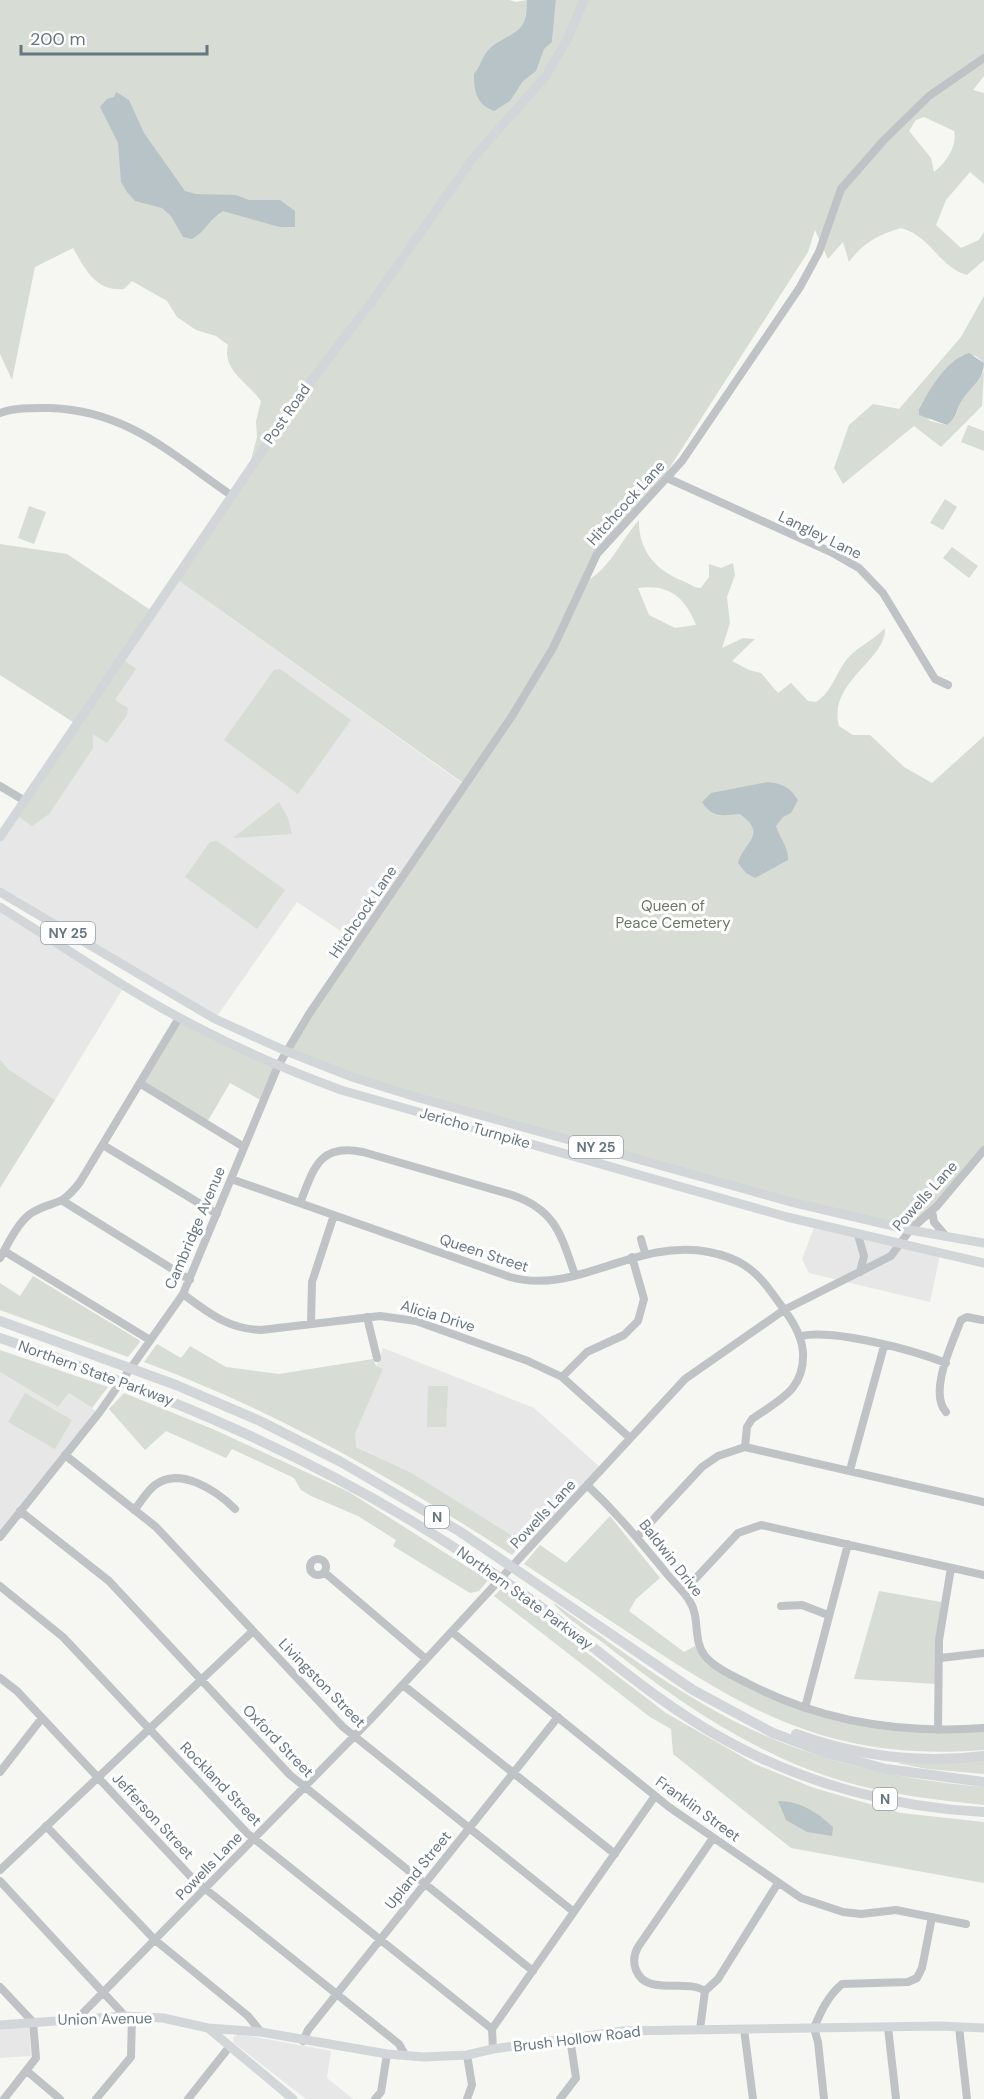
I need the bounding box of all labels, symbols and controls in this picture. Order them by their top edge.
scale bar [21,18,207,56]
text: 200 m [30,27,86,51]
street label: Post Road [259,380,315,448]
street label: Hitchcock Lane [583,456,669,550]
street label: Langley Lane [775,506,865,564]
street label: Hitchcock Lane [325,862,401,962]
park label: Queen of Peace Cemetery [615,896,731,933]
road number: NY 25 [41,922,95,944]
street label: Jericho Turnpike [417,1103,533,1153]
road number: NY 25 [569,1136,623,1158]
street label: Powells Lane [888,1157,962,1235]
street label: Cambridge Avenue [160,1163,230,1293]
street label: Queen Street [437,1229,531,1277]
street label: Alicia Drive [398,1295,478,1337]
street label: Northern State Parkway [16,1336,177,1411]
street label: Powells Lane [506,1475,580,1553]
road number: N [425,1506,449,1528]
street label: Baldwin Drive [634,1515,708,1601]
street label: Northern State Parkway [453,1542,598,1655]
street label: Livingston Street [274,1634,370,1732]
street label: Oxford Street [238,1700,318,1782]
street label: Rockland Street [176,1738,266,1830]
street label: Jefferson Street [108,1768,198,1864]
street label: Franklin Street [652,1772,744,1847]
road number: N [873,1788,897,1810]
street label: Powells Lane [171,1827,247,1905]
street label: Upland Street [380,1827,456,1913]
street label: Union Avenue [58,2008,152,2030]
street label: Brush Hollow Road [512,2021,642,2057]

